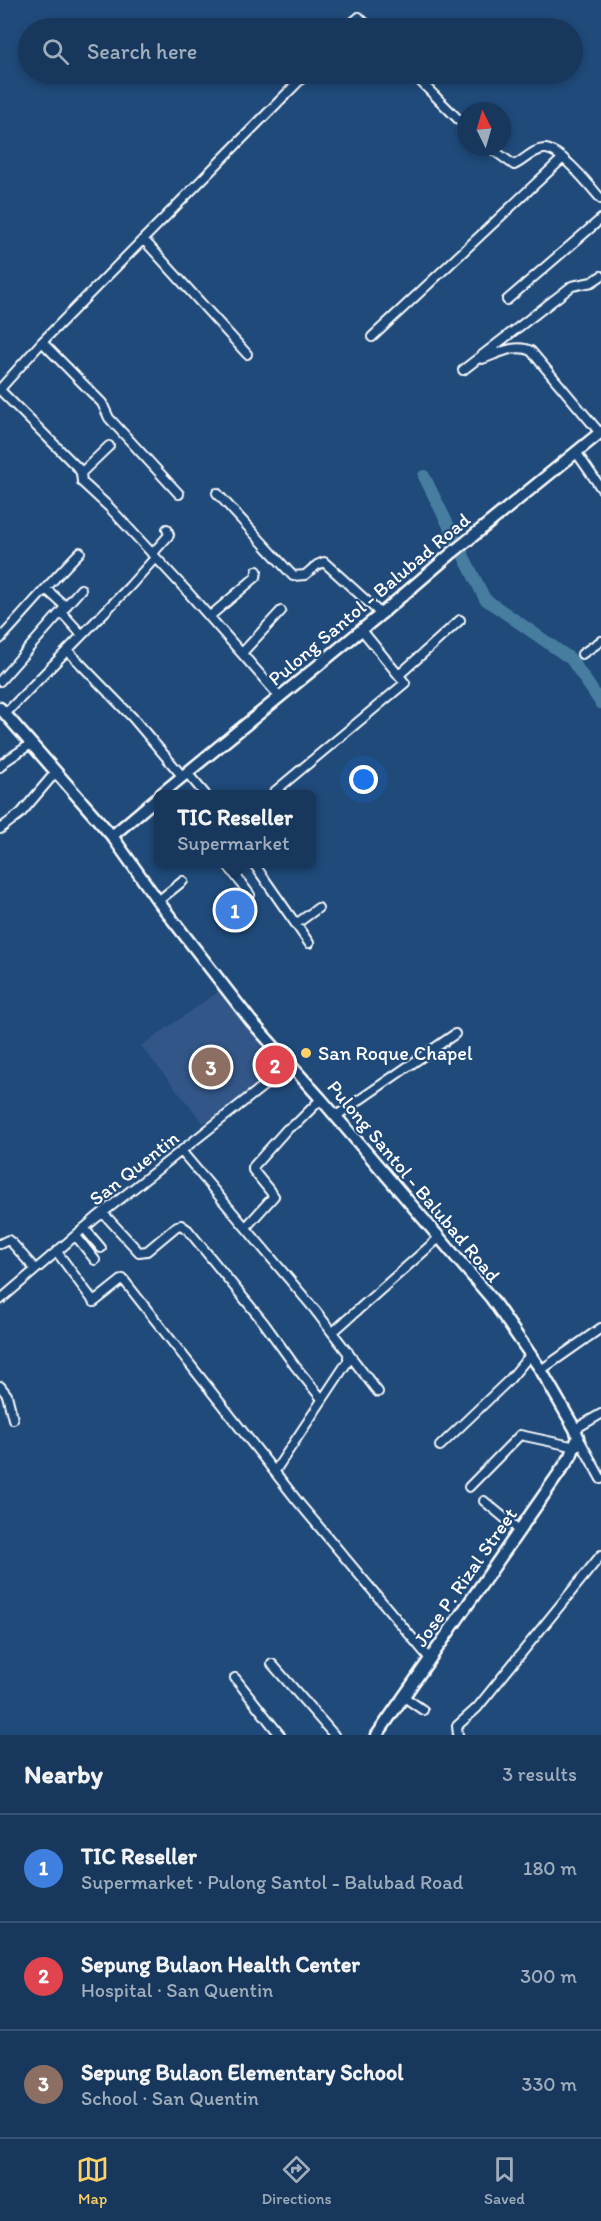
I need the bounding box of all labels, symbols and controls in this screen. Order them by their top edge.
search box [18,18,583,84]
icon: search [39,35,72,68]
text: Search here [87,38,197,65]
north arrow [457,102,511,156]
street label: Pulong Santol - Balubad Road [263,507,475,691]
your location [349,765,378,794]
popup [154,790,316,868]
text: TIC Reseller [177,804,293,831]
text: Supermarket [177,831,289,855]
pin: 1 [216,888,254,932]
place label: San Roque Chapel [318,1041,473,1065]
pin: 2 [256,1042,294,1088]
pin: 3 [192,1044,230,1090]
marker: San Roque Chapel [299,1046,313,1060]
street label: Pulong Santol - Balubad Road [322,1075,506,1287]
street label: San Quentin [84,1126,184,1210]
street label: Jose P. Rizal Street [408,1503,522,1651]
text: Nearby [24,1758,103,1790]
text: 3 results [502,1762,577,1786]
text: TIC Reseller [81,1843,197,1870]
text: 1 [39,1856,48,1880]
text: 180 m [523,1856,577,1880]
text: Supermarket · Pulong Santol - Balubad Road [81,1870,464,1894]
text: Sepung Bulaon Health Center [81,1951,360,1978]
text: 2 [38,1964,49,1988]
text: 300 m [520,1964,577,1988]
text: Hospital · San Quentin [81,1978,273,2002]
text: Sepung Bulaon Elementary School [81,2059,403,2086]
text: 3 [38,2072,49,2096]
text: 330 m [522,2072,577,2096]
text: School · San Quentin [81,2086,259,2110]
tab: Map [76,2153,109,2208]
tab: Directions [261,2153,332,2208]
tab: Saved [484,2153,525,2208]

